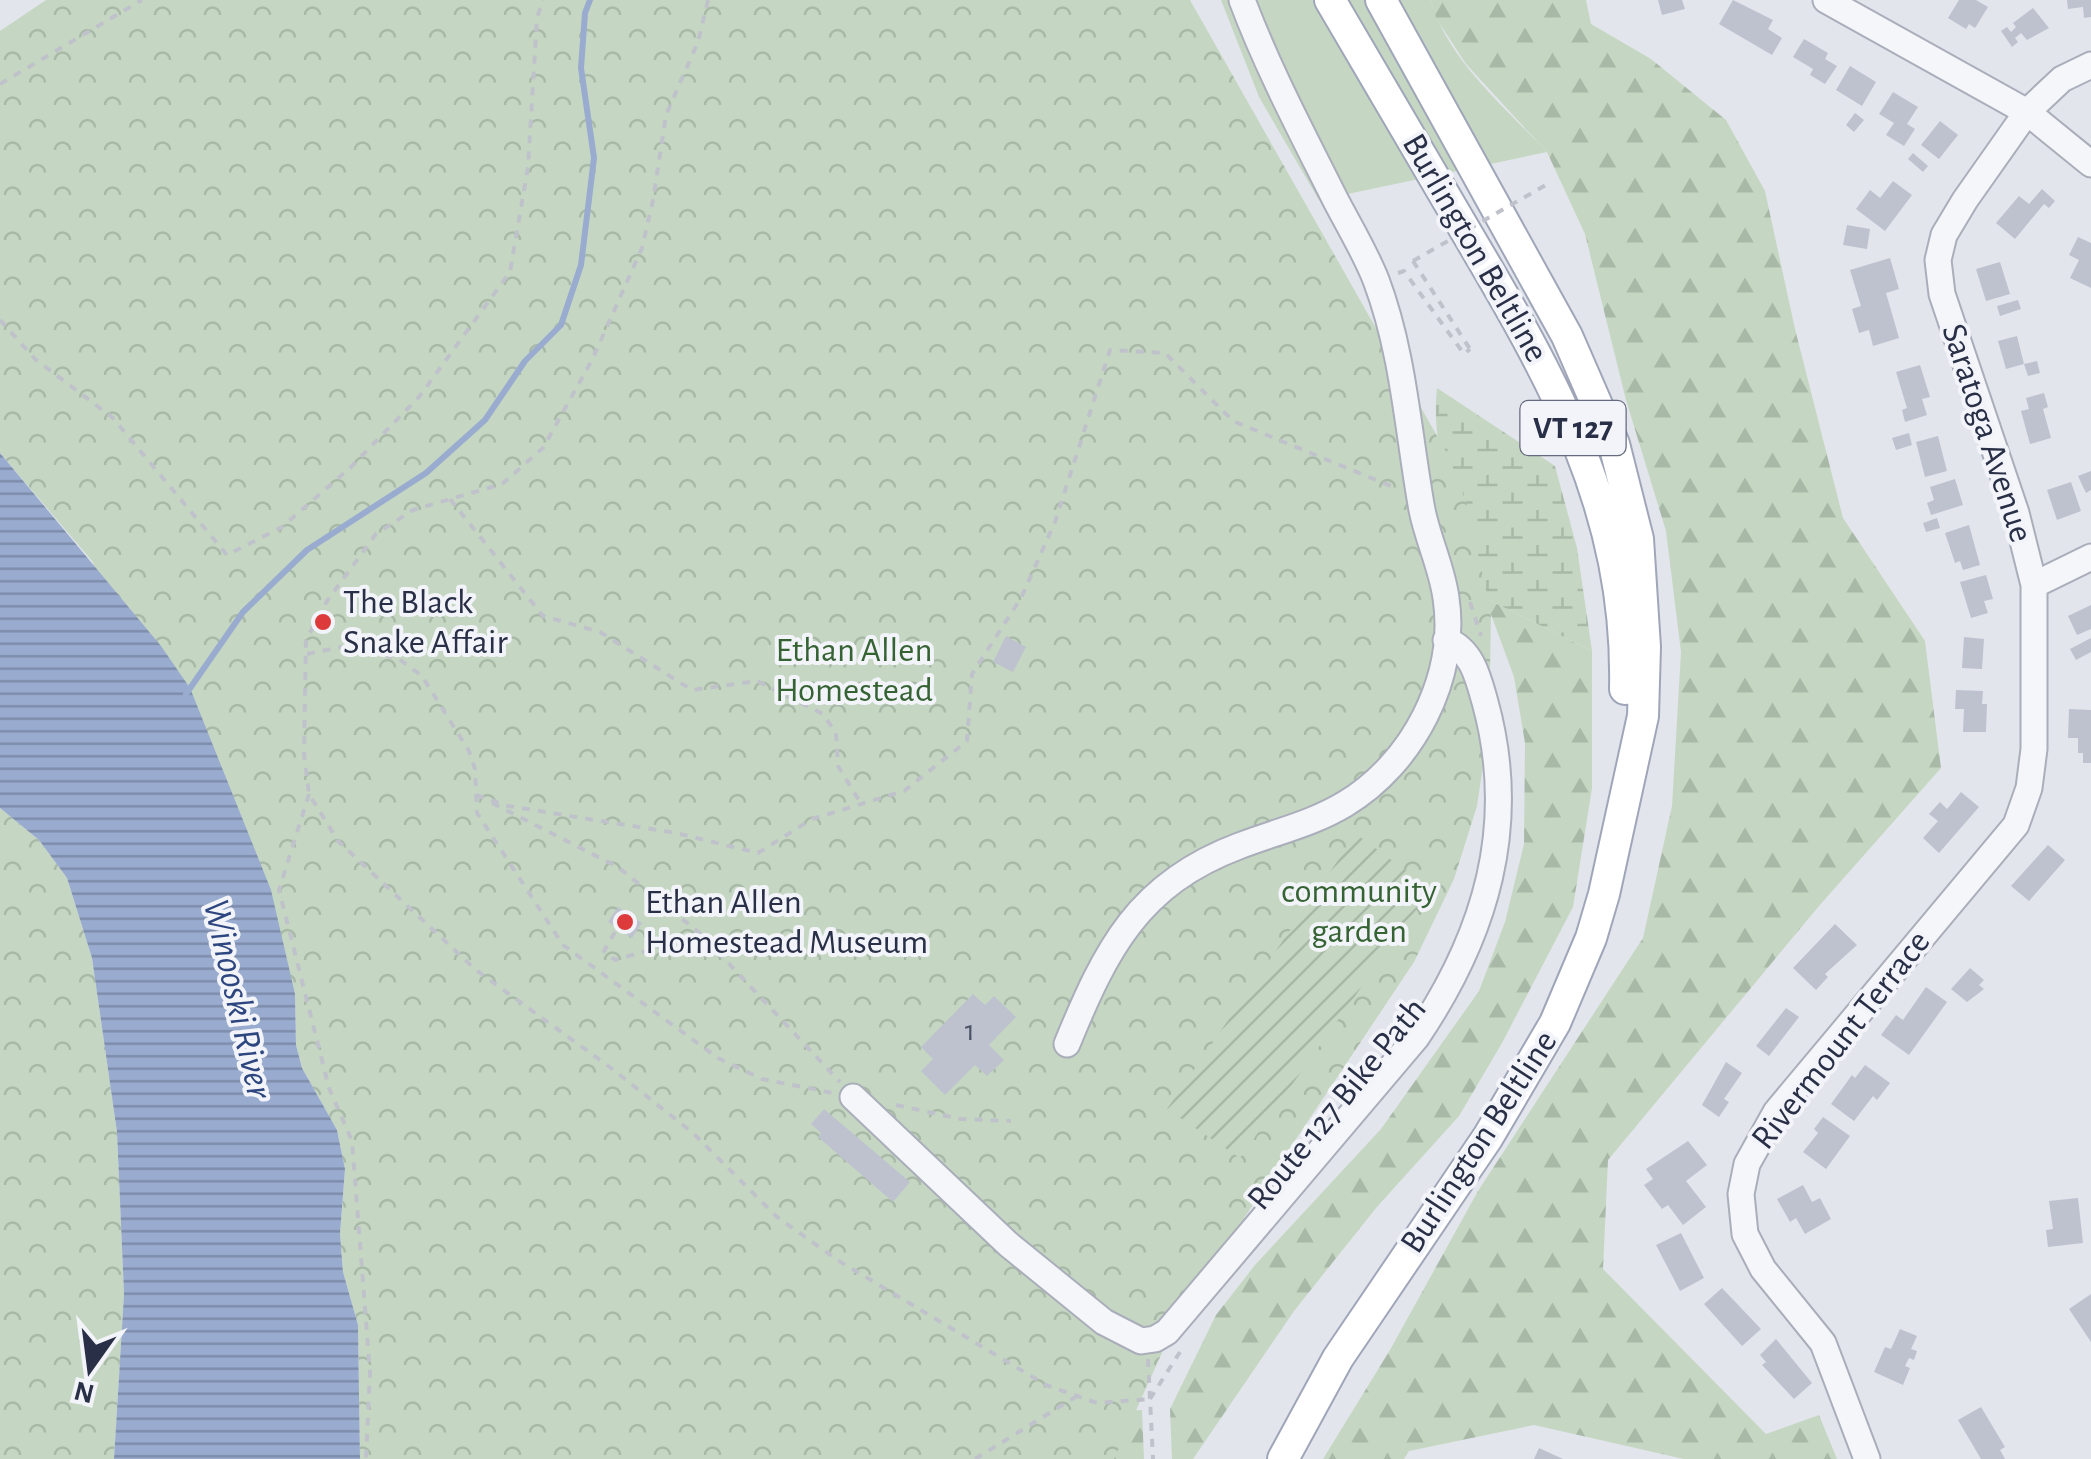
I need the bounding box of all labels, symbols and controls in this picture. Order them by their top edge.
street label: Burlington Beltline [1396,128,1554,368]
street label: Saratoga Avenue [1935,320,2039,546]
road number: VT 127 [1520,401,1626,455]
place label: The Black Snake Affair [343,585,508,660]
marker: The Black Snake Affair [312,611,334,633]
park label: Ethan Allen Homestead [775,633,933,708]
park label: community garden [1281,874,1437,949]
place label: Ethan Allen Homestead Museum [645,885,928,960]
water label: Winooski River [196,896,279,1104]
marker: Ethan Allen Homestead Museum [614,911,636,933]
street label: Rivermount Terrace [1745,924,1937,1156]
street label: Route 127 Bike Path [1241,991,1433,1217]
house number: 1 [965,1016,975,1046]
street label: Burlington Beltline [1394,1025,1564,1259]
north arrow [40,1319,140,1419]
text: N [72,1375,97,1407]

